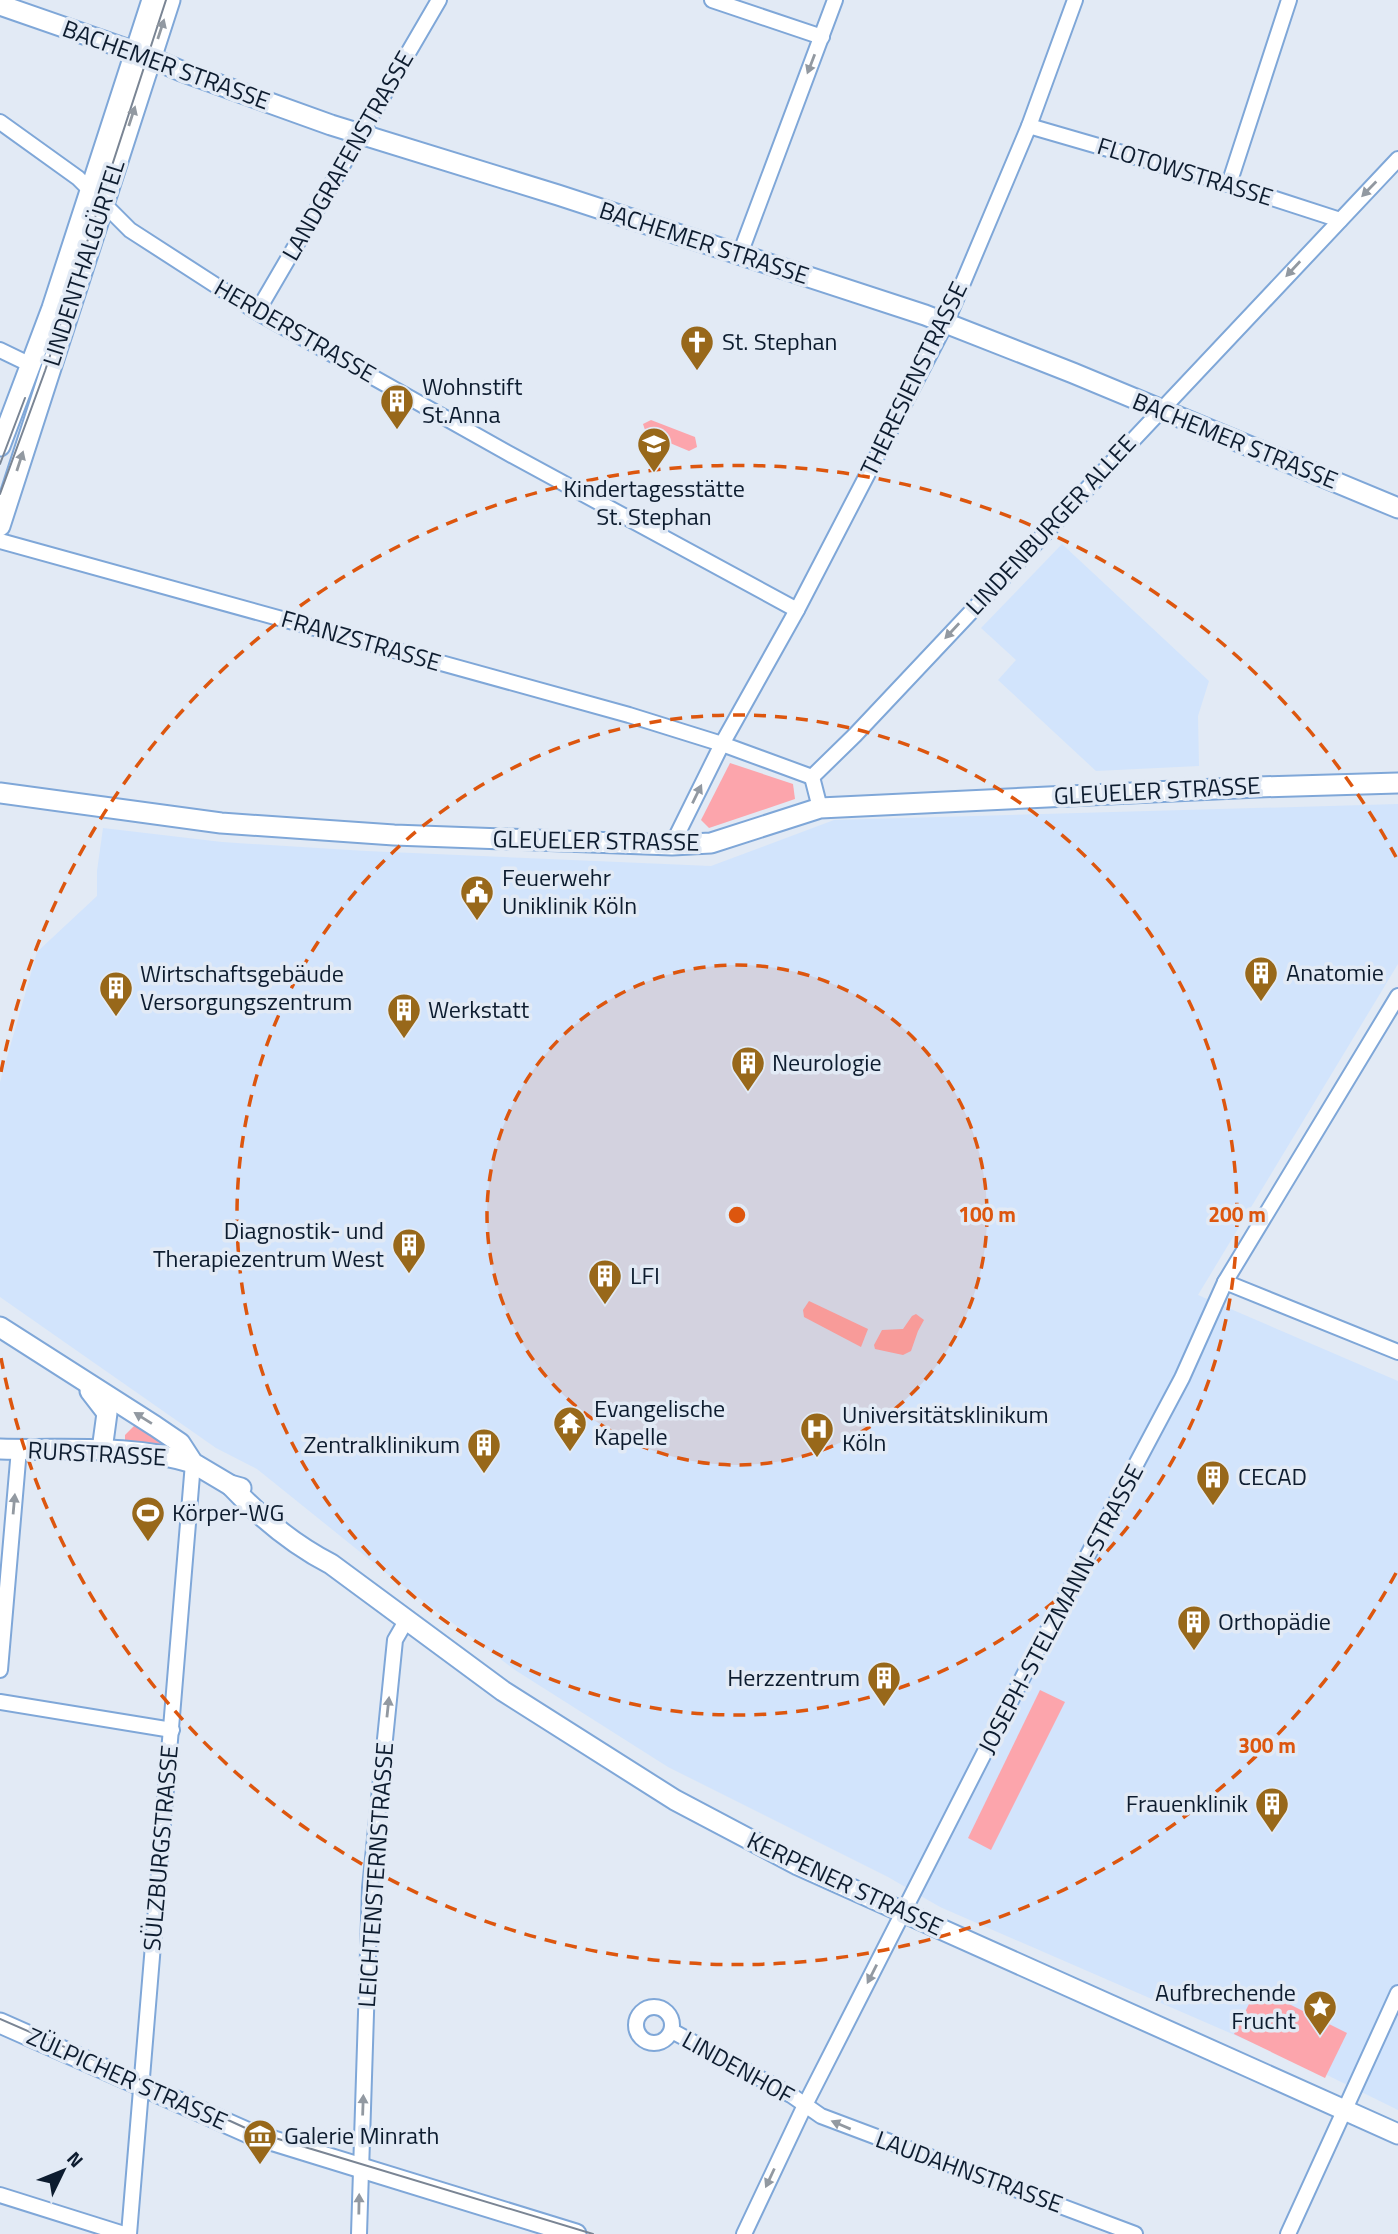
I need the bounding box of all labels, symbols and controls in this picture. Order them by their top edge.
street label: BACHEMER STRASSE [58,10,275,118]
one-way arrow [156,19,167,40]
street label: LANDGRAFENSTRASSE [272,44,422,267]
one-way arrow [806,54,817,75]
one-way arrow [127,105,138,126]
street label: FLOTOWSTRASSE [1093,127,1278,215]
street label: LINDENTHALGÜRTEL [33,154,134,370]
one-way arrow [1361,180,1377,197]
street label: BACHEMER STRASSE [595,191,814,293]
one-way arrow [1285,261,1302,278]
street label: HERDERSTRASSE [208,269,383,391]
street label: THERESIENSTRASSE [850,275,976,482]
church icon: St. Stephan [678,323,716,372]
place label: St. Stephan [722,323,837,359]
place label: Wohnstift St.Anna [422,368,523,432]
building icon: Wohnstift St.Anna [378,382,416,431]
street label: BACHEMER STRASSE [1127,383,1343,498]
school or university icon: Kindertagesstätte St. Stephan [635,425,673,474]
street label: LINDENBURGER ALLEE [957,426,1144,623]
one-way arrow [16,450,26,471]
place label: Kindertagesstätte St. Stephan [563,470,745,534]
street label: FRANZSTRASSE [277,600,445,680]
one-way arrow [944,622,960,639]
street label: GLEUELER STRASSE [1053,767,1261,813]
one-way arrow [691,784,703,804]
street label: GLEUELER STRASSE [492,820,700,860]
place label: Feuerwehr Uniklinik Köln [502,859,637,923]
public building icon: Feuerwehr Uniklinik Köln [458,873,496,922]
building icon: Anatomie [1242,954,1280,1003]
place label: Anatomie [1286,954,1384,990]
place label: Wirtschaftsgebäude Versorgungszentrum [140,955,352,1019]
building icon: Wirtschaftsgebäude Versorgungszentrum [97,969,135,1018]
building icon: Werkstatt [385,991,423,1040]
place label: Werkstatt [428,991,530,1027]
building icon: Neurologie [729,1044,767,1093]
place label: Neurologie [772,1044,882,1080]
text: 100 m [958,1198,1016,1230]
text: 200 m [1208,1198,1266,1230]
centre of rings [725,1203,749,1227]
place label: Diagnostik- und Therapiezentrum West [153,1212,385,1276]
building icon: Diagnostik- und Therapiezentrum West [390,1226,428,1275]
building icon: LFI [586,1257,624,1306]
place label: LFI [630,1257,660,1293]
place label: Evangelische Kapelle [594,1390,725,1454]
place label: Universitätsklinikum Köln [842,1396,1049,1460]
temple icon: Evangelische Kapelle [551,1404,589,1453]
hospital icon: Universitätsklinikum Köln [798,1410,836,1459]
one-way arrow [134,1412,153,1425]
place label: Zentralklinikum [303,1426,460,1462]
building icon: Zentralklinikum [465,1426,503,1475]
street label: RURSTRASSE [27,1431,167,1475]
street label: JOSEPH-STELZMANN-STRASSE [968,1457,1152,1760]
building icon: CECAD [1194,1458,1232,1507]
place label: CECAD [1238,1458,1307,1494]
one-way arrow [9,1493,20,1515]
sports icon: Körper-WG [129,1494,167,1543]
place label: Körper-WG [172,1494,284,1530]
building icon: Orthopädie [1175,1603,1213,1652]
place label: Orthopädie [1218,1603,1331,1639]
place label: Herzzentrum [727,1659,860,1695]
building icon: Herzzentrum [865,1659,903,1708]
one-way arrow [383,1696,394,1718]
text: 300 m [1238,1729,1296,1761]
street label: LEICHTENSTERNSTRASSE [348,1741,402,2009]
street label: SÜLZBURGSTRASSE [133,1744,187,1952]
place label: Frauenklinik [1126,1785,1248,1821]
building icon: Frauenklinik [1253,1785,1291,1834]
street label: KERPENER STRASSE [742,1822,949,1944]
one-way arrow [866,1964,877,1984]
place label: Aufbrechende Frucht [1155,1974,1297,2038]
place icon: Aufbrechende Frucht [1301,1988,1339,2037]
street label: ZÜLPICHER STRASSE [21,2018,233,2139]
street label: LINDENHOF [676,2022,801,2113]
one-way arrow [357,2094,369,2116]
museum icon: Galerie Minrath [241,2117,279,2166]
place label: Galerie Minrath [284,2117,439,2153]
one-way arrow [831,2119,852,2130]
street label: LAUDAHNSTRASSE [871,2121,1068,2222]
north arrow [28,2136,98,2206]
text: N [61,2144,91,2174]
one-way arrow [765,2168,776,2188]
one-way arrow [353,2192,365,2214]

